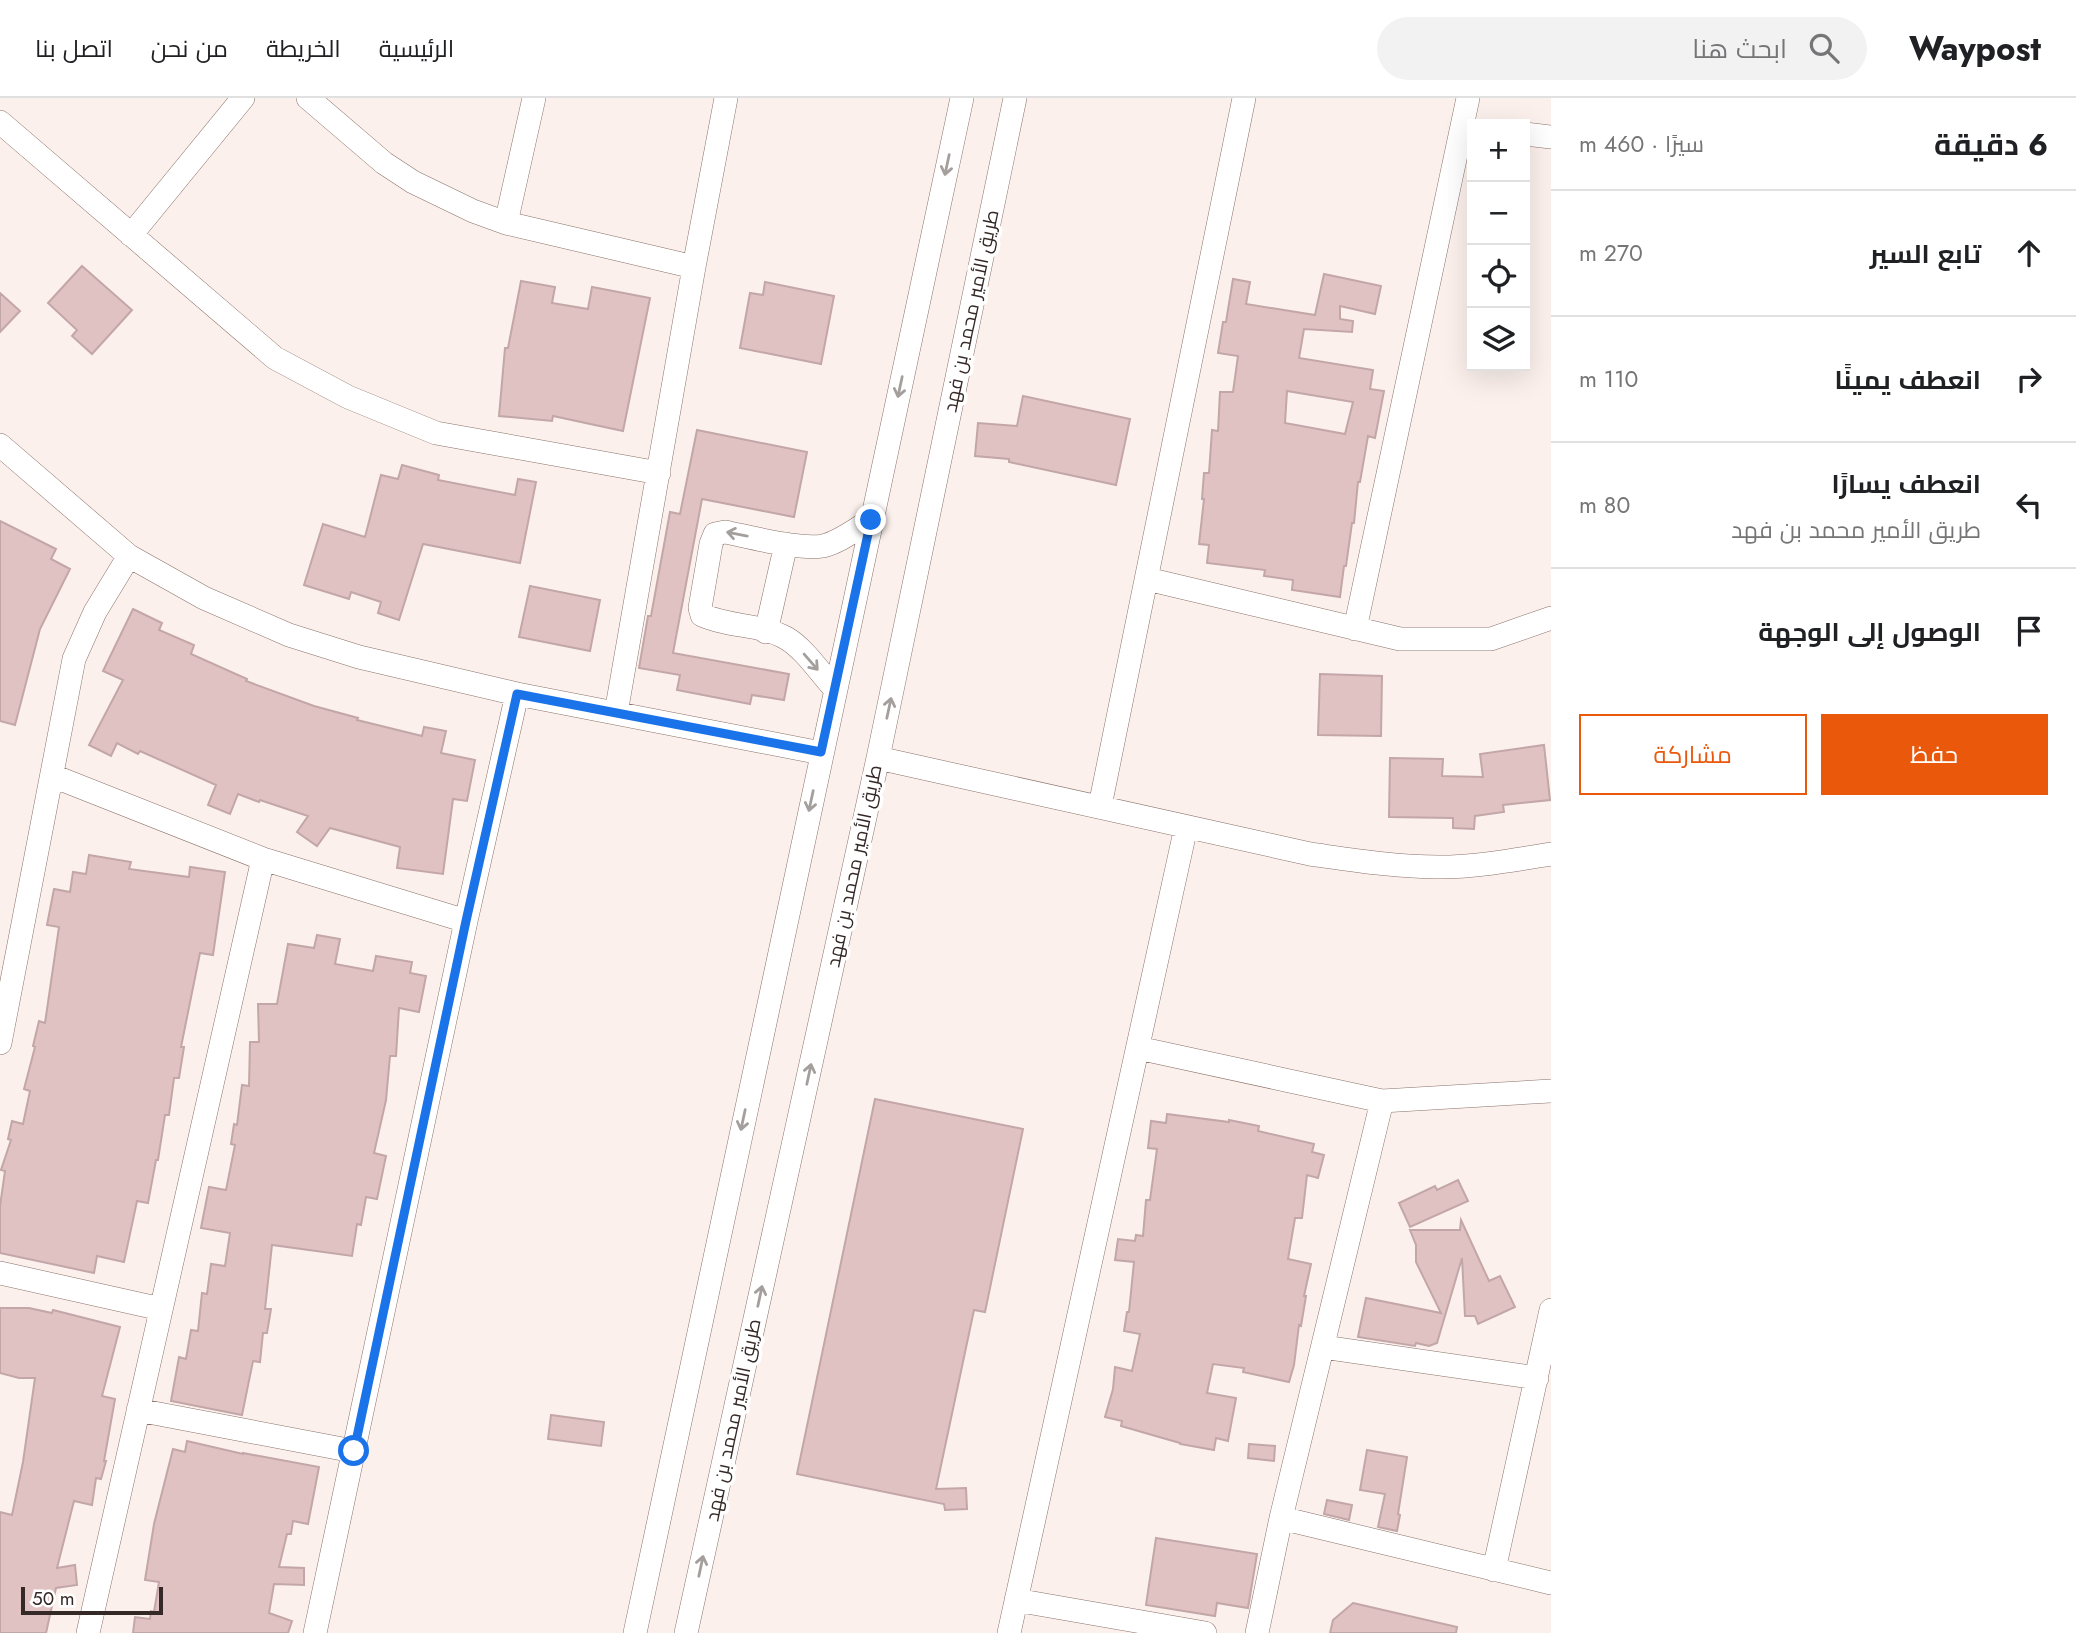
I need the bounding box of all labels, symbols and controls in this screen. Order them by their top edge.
search box [1377,17,1867,80]
text: Waypost [1909,25,2041,72]
icon: search [1805,29,1843,67]
text: ابحث هنا [1692,30,1787,68]
text: اتصل بنا [35,31,113,66]
text: من نحن [151,31,228,66]
text: الخريطة [266,31,341,66]
text: الرئيسية [379,31,454,66]
map controls [1467,119,1530,371]
button: + [1467,119,1530,182]
text: 6 دقيقة [1934,123,2048,166]
text: سيرًا · 460 m [1579,127,1704,161]
one-way arrow [940,153,954,176]
button: − [1467,182,1530,245]
street label: طريق الأمير محمد بن فهد [936,207,1006,415]
icon: ahead [2010,234,2048,272]
text: تابع السير [1870,235,1981,273]
text: 270 m [1579,236,1643,270]
button: locate [1467,245,1530,308]
button: layers [1467,308,1530,371]
icon: right [2010,360,2048,398]
text: انعطف يمينًا [1835,361,1981,399]
text: 110 m [1579,362,1638,396]
one-way arrow [892,375,906,398]
text: انعطف يسارًا [1831,465,1981,503]
icon: left [2010,486,2048,524]
text: 80 m [1579,488,1630,522]
route end [855,504,886,535]
text: طريق الأمير محمد بن فهد [1731,513,1981,547]
one-way arrow [726,527,749,541]
icon: arrive [2010,612,2048,650]
text: الوصول إلى الوجهة [1758,613,1981,651]
one-way arrow [803,653,819,671]
one-way arrow [882,697,896,720]
button: مشاركة [1579,714,1807,795]
button: حفظ [1821,714,2048,795]
street label: طريق الأمير محمد بن فهد [819,762,889,970]
one-way arrow [803,789,817,812]
one-way arrow [803,1063,816,1086]
one-way arrow [736,1108,750,1131]
one-way arrow [754,1285,768,1308]
street label: طريق الأمير محمد بن فهد [698,1316,768,1524]
route start [338,1435,369,1466]
one-way arrow [695,1555,708,1578]
scale bar [21,1584,163,1616]
text: 50 m [32,1585,75,1612]

